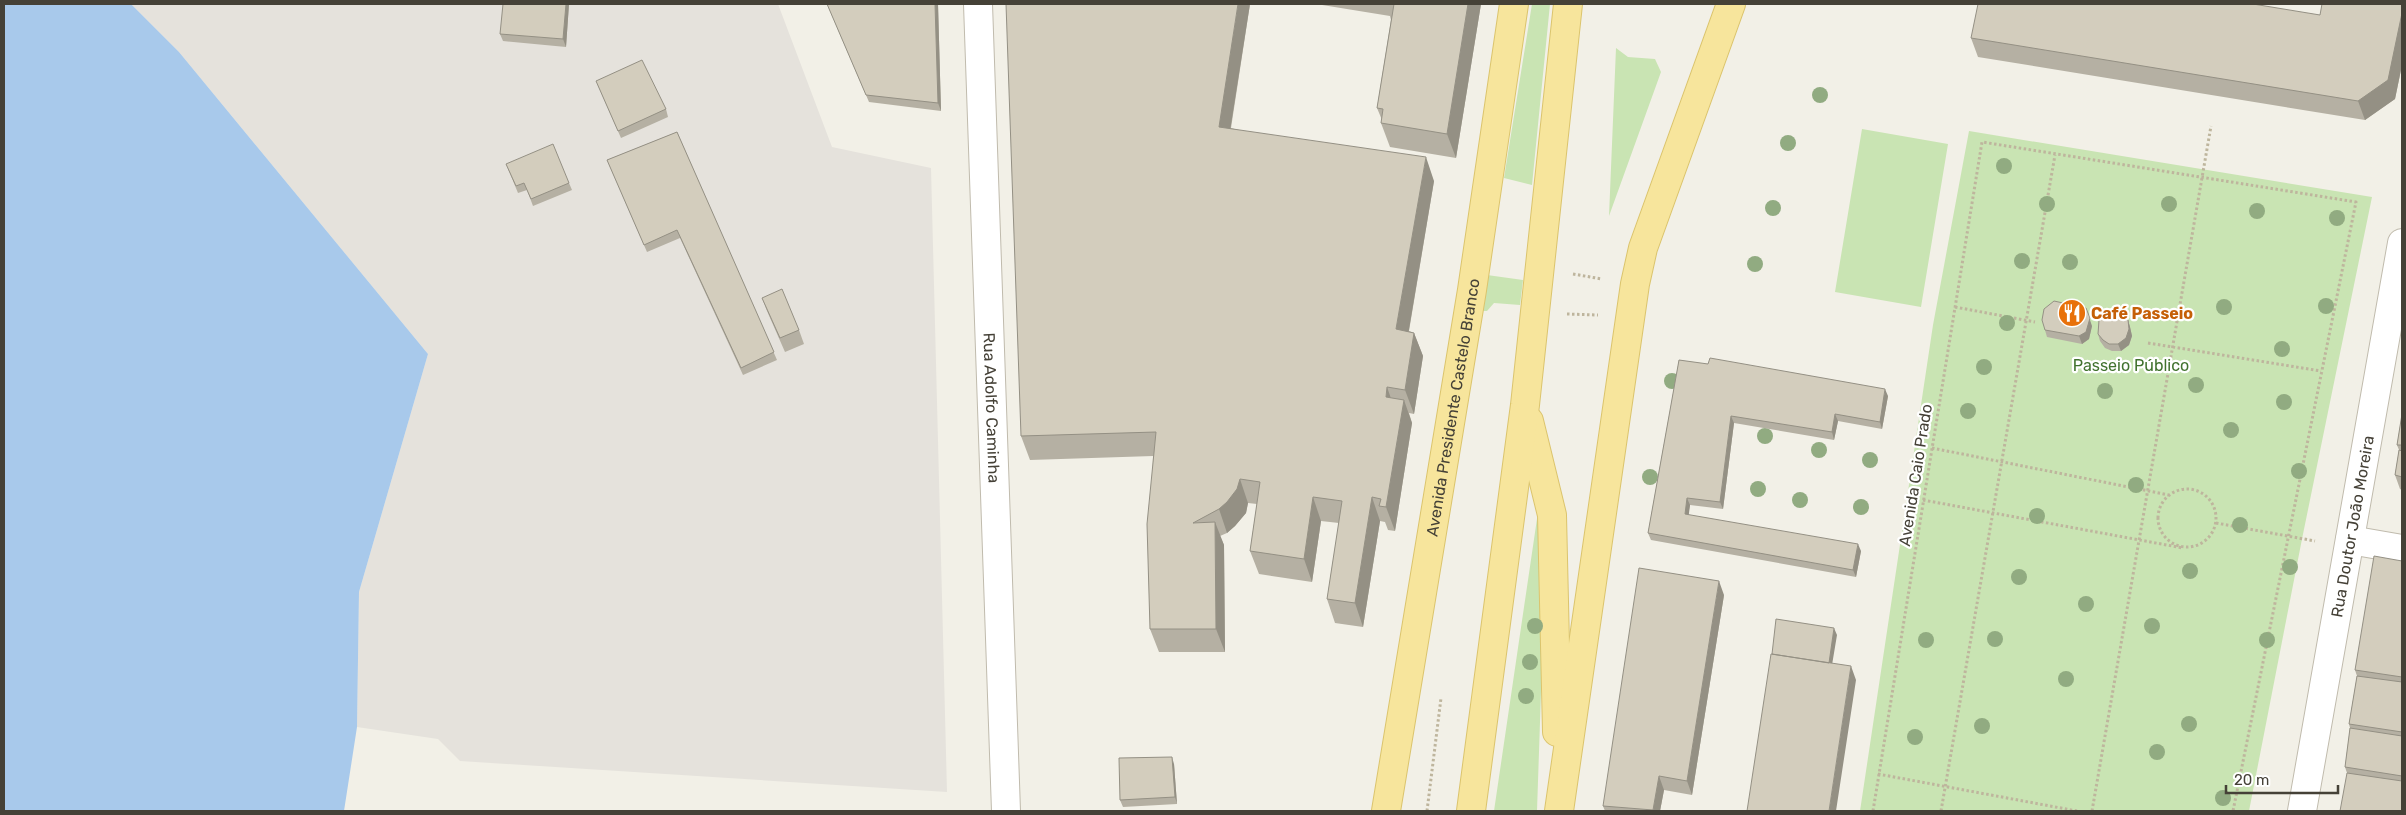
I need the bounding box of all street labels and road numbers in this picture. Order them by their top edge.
street label: Avenida Presidente Castelo Branco [1422,277,1484,538]
street label: Rua Adolfo Caminha [979,332,1004,483]
street label: Avenida Caio Prado [1895,403,1936,548]
street label: Rua Doutor João Moreira [2327,434,2378,619]

